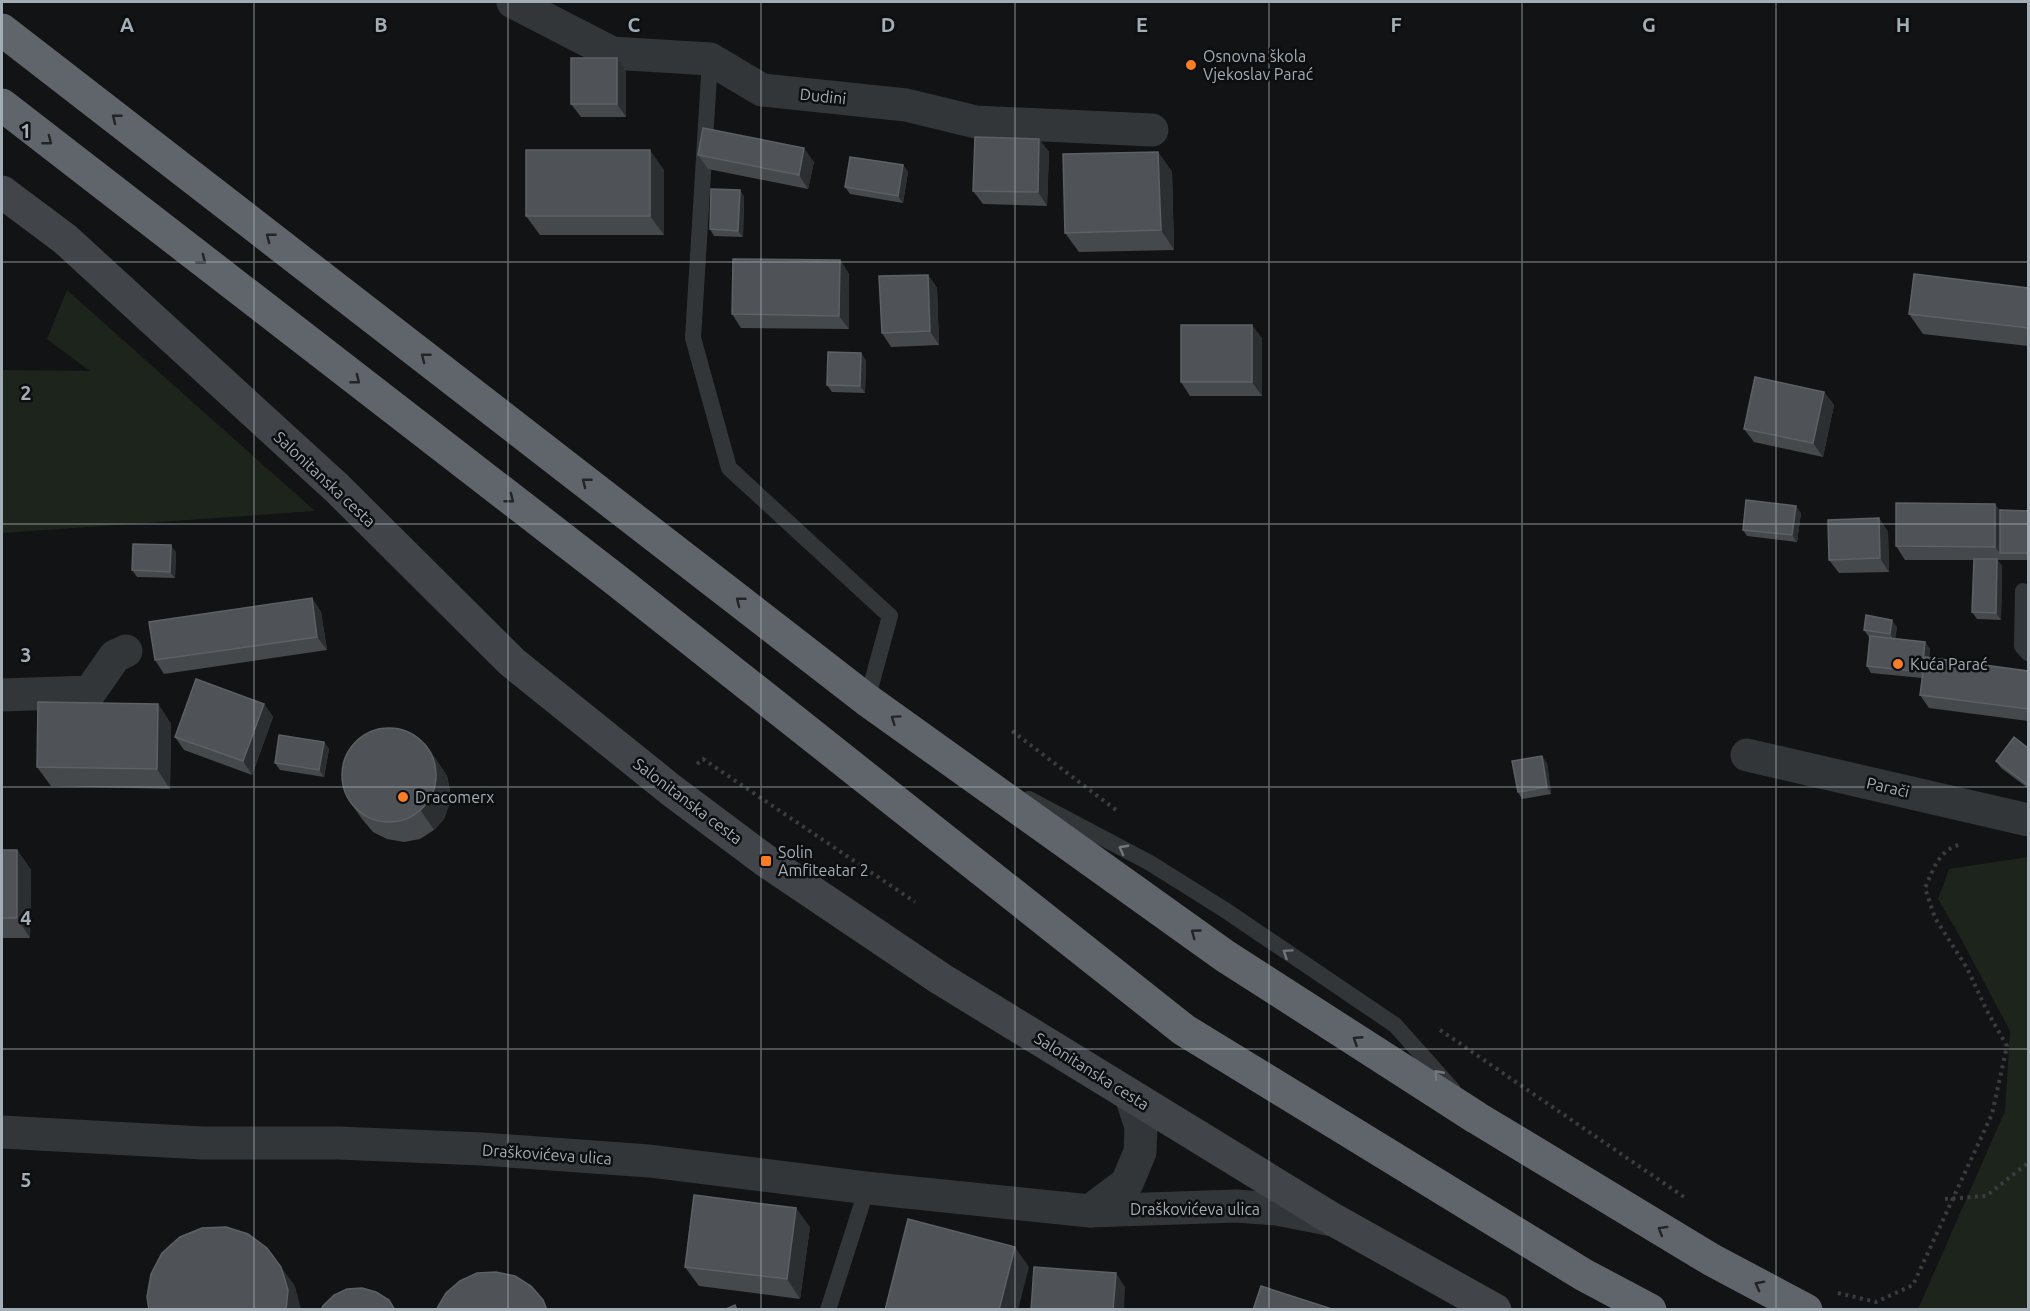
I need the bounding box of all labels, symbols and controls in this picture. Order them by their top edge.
text: A [120,13,134,36]
text: B [374,13,388,36]
text: C [628,13,641,36]
text: D [881,13,895,36]
text: E [1136,13,1148,36]
text: F [1390,13,1402,36]
text: G [1642,13,1656,36]
text: H [1896,13,1910,36]
place label: Osnovna škola Vjekoslav Parać [1203,47,1314,83]
marker: Osnovna škola Vjekoslav Parać [1184,58,1198,72]
street label: Dudini [799,85,847,107]
one-way arrow [112,114,123,125]
text: 1 [20,119,32,142]
one-way arrow [41,134,52,145]
one-way arrow [266,234,277,245]
one-way arrow [195,253,206,264]
one-way arrow [420,353,431,364]
one-way arrow [350,372,361,383]
text: 2 [20,381,32,404]
street label: Salonitanska cesta [271,428,379,530]
one-way arrow [582,478,593,489]
one-way arrow [504,492,515,503]
one-way arrow [736,597,747,608]
text: 3 [20,643,32,666]
place label: Kuća Parać [1910,655,1988,673]
marker: Kuća Parać [1891,657,1905,671]
one-way arrow [891,716,902,727]
street label: Salonitanska cesta [630,754,746,848]
street label: Parači [1865,773,1911,801]
place label: Dracomerx [415,788,494,806]
marker: Dracomerx [396,790,410,804]
place label: Solin Amfiteatar 2 [778,843,869,879]
one-way arrow [1118,845,1129,856]
marker: Solin Amfiteatar 2 [759,854,773,868]
text: 4 [20,906,32,929]
one-way arrow [1190,930,1201,941]
one-way arrow [1283,949,1294,960]
street label: Salonitanska cesta [1032,1029,1152,1113]
one-way arrow [1353,1037,1364,1048]
one-way arrow [1434,1070,1445,1081]
street label: Draškovićeva ulica [482,1140,612,1168]
text: 5 [20,1168,32,1191]
street label: Draškovićeva ulica [1130,1200,1260,1218]
one-way arrow [1658,1225,1668,1237]
one-way arrow [1755,1281,1766,1292]

